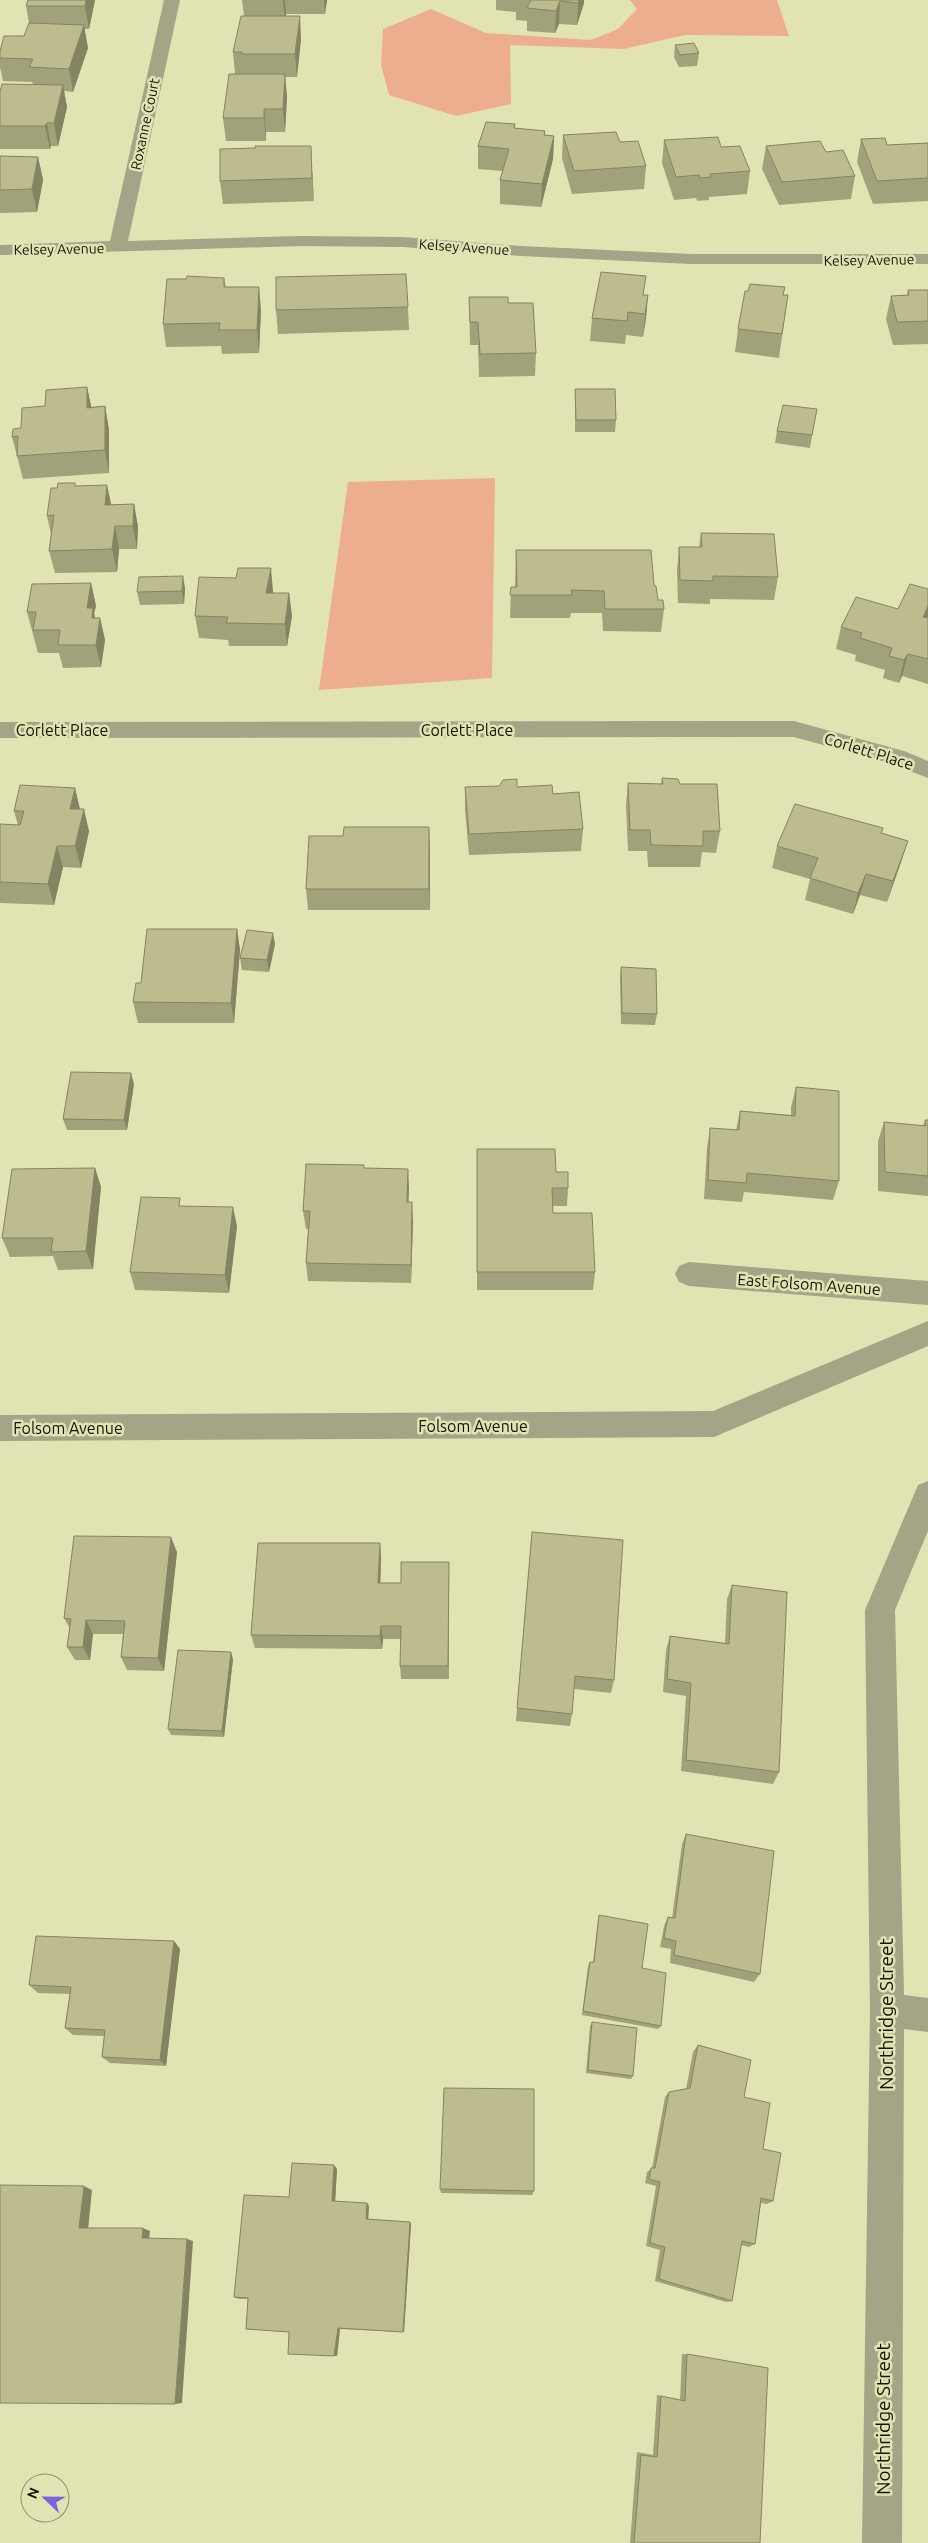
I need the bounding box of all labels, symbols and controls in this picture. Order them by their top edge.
street label: Roxanne Court [127,76,163,171]
street label: Kelsey Avenue [418,236,510,258]
street label: Kelsey Avenue [14,240,104,258]
street label: Kelsey Avenue [824,251,914,269]
street label: Corlett Place [16,721,108,739]
street label: Corlett Place [421,721,513,739]
street label: Corlett Place [822,729,916,773]
street label: East Folsom Avenue [737,1270,881,1298]
street label: Folsom Avenue [418,1417,528,1435]
street label: Folsom Avenue [13,1419,123,1437]
street label: Northridge Street [875,1938,897,2090]
street label: Northridge Street [872,2343,894,2495]
north arrow [20,2473,70,2523]
text: N [24,2485,42,2501]

